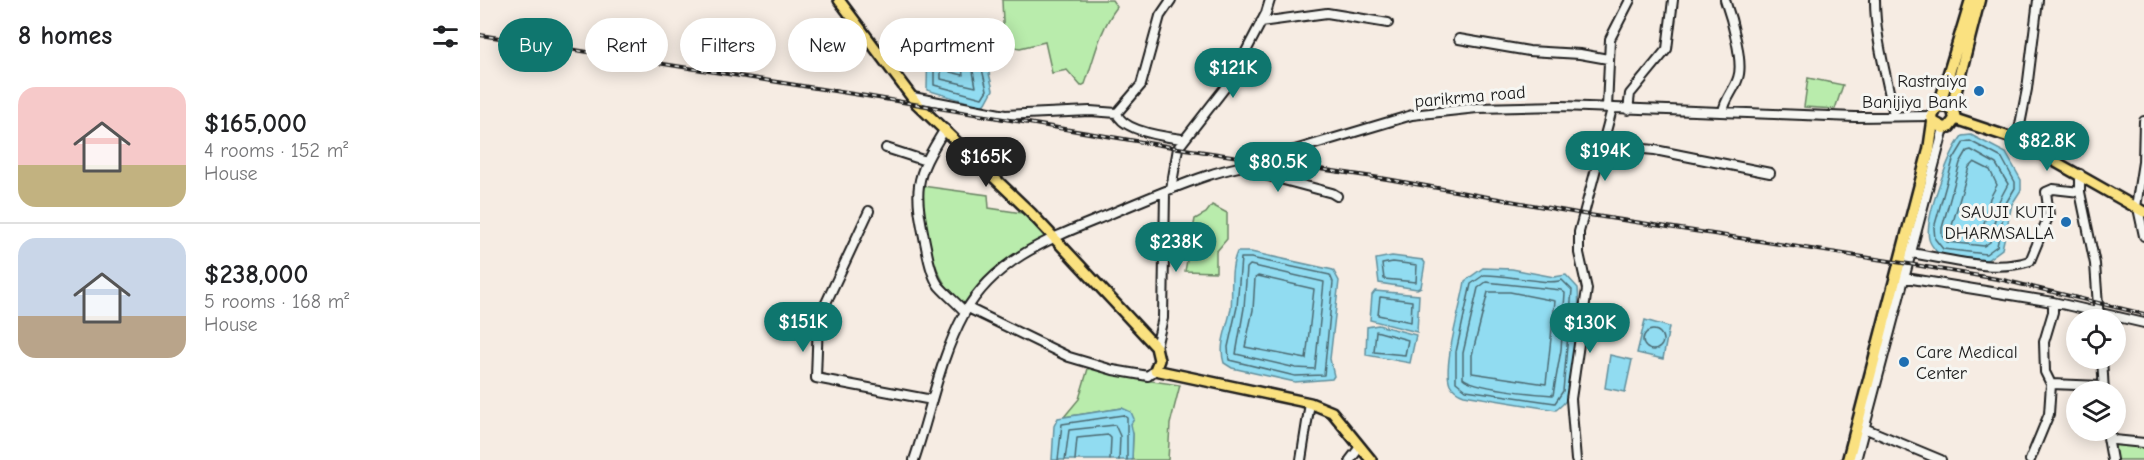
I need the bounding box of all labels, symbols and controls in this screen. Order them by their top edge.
chip: Buy [498,18,573,72]
chip: Rent [585,18,668,72]
chip: Filters [680,18,776,72]
chip: New [788,18,867,72]
chip: Apartment [879,18,1015,72]
icon: filters [429,20,462,53]
text: 8 homes [18,21,112,51]
pin: $121K [1191,48,1275,99]
text: $121K [1209,56,1257,79]
place label: Rastraiya Banijiya Bank [1862,71,1967,113]
street label: parikrma road [1414,82,1526,112]
marker: Rastraiya Banijiya Bank [1972,84,1986,98]
text: $165,000 [204,109,307,139]
icon: home [66,111,138,183]
pin: $82.8K [1998,121,2096,172]
text: $82.8K [2018,129,2076,152]
pin: $194K [1563,131,1647,182]
pin: $165K [944,137,1028,188]
text: 4 rooms · 152 m² [204,139,348,162]
text: $194K [1580,139,1631,162]
pin: $80.5K [1229,142,1327,193]
text: $165K [960,145,1012,168]
text: $80.5K [1248,150,1308,173]
text: House [204,162,258,185]
place label: SAUJI KUTI DHARMSALLA [1945,202,2054,244]
marker: SAUJI KUTI DHARMSALLA [2059,215,2073,229]
pin: $238K [1134,222,1218,273]
text: $238K [1149,230,1203,253]
text: $238,000 [204,260,308,290]
icon: home [66,262,138,334]
text: 5 rooms · 168 m² [204,290,349,313]
pin: $151K [761,302,845,353]
pin: $130K [1548,303,1632,354]
map controls [2066,309,2126,441]
button: locate [2066,309,2126,369]
text: $151K [778,310,828,333]
text: $130K [1564,311,1616,334]
text: House [204,313,258,336]
place label: Care Medical Center [1916,342,2018,384]
marker: Care Medical Center [1897,355,1911,369]
button: layers [2066,381,2126,441]

